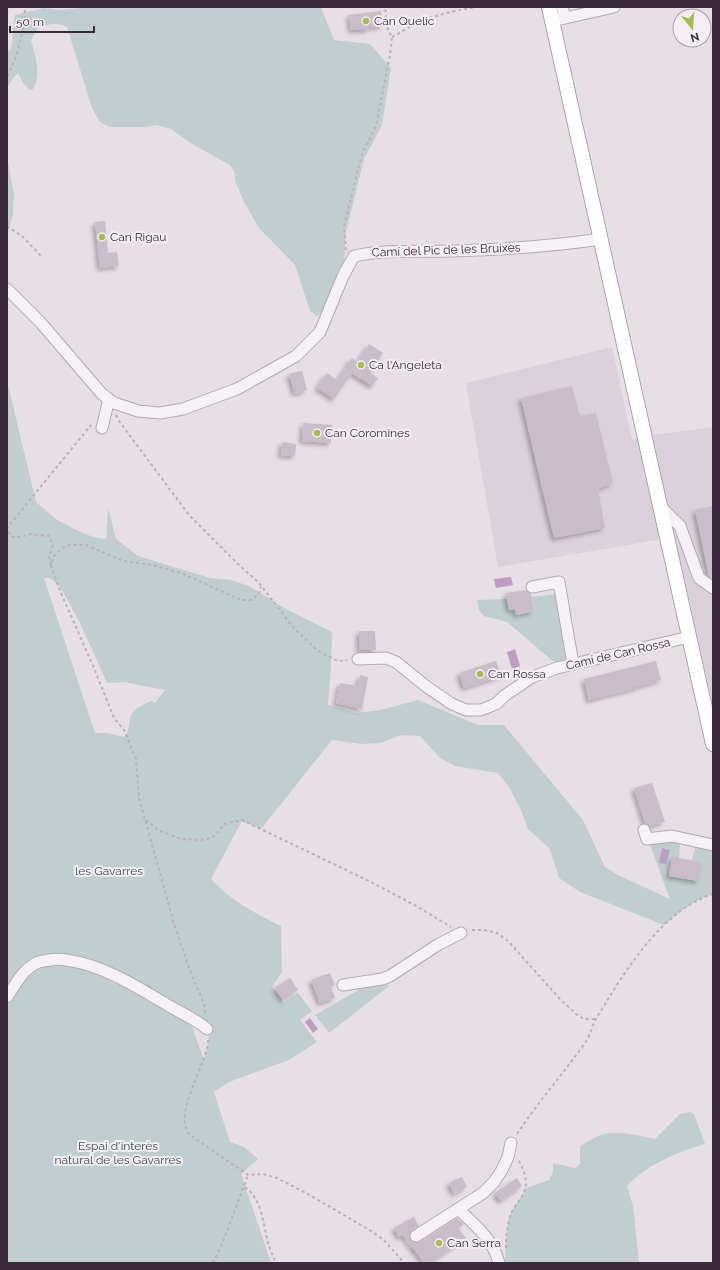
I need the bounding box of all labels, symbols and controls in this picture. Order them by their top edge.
scale bar [10,8,94,34]
north arrow [672,8,712,48]
place label: Can Quelic [374,14,435,28]
text: 50 m [16,15,44,29]
marker: Can Quelic [361,16,371,26]
text: N [689,30,701,45]
place label: Can Rigau [110,230,166,244]
marker: Can Rigau [97,232,107,242]
street label: Camí del Pic de les Bruixes [371,240,521,260]
place label: Ca l'Angeleta [369,358,442,372]
marker: Ca l'Angeleta [356,360,366,370]
place label: Can Coromines [325,426,410,440]
marker: Can Coromines [312,428,322,438]
street label: Camí de Can Rossa [564,635,672,673]
place label: Can Rossa [488,667,546,681]
marker: Can Rossa [475,669,485,679]
park label: les Gavarres [75,864,143,878]
park label: Espai d'interès natural de les Gavarres [55,1139,182,1167]
place label: Can Serra [447,1236,501,1250]
marker: Can Serra [434,1238,444,1248]

